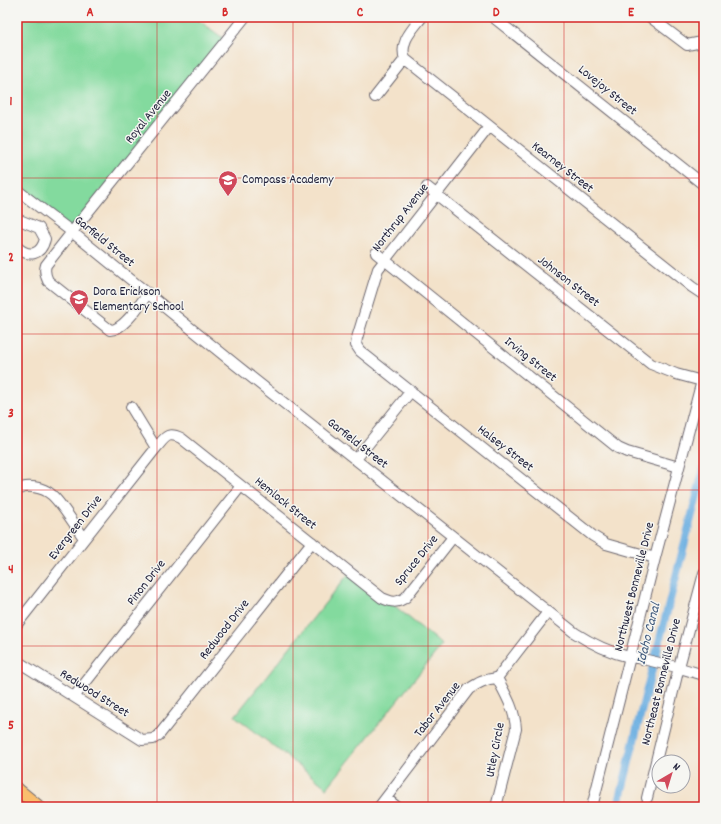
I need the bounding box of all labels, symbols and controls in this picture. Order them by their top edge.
text: A [86,4,94,23]
text: B [222,4,228,23]
text: C [357,4,364,23]
text: D [493,4,500,23]
text: E [628,4,635,23]
street label: Lovejoy Street [573,61,641,121]
street label: Royal Avenue [121,86,177,148]
text: 1 [10,93,13,112]
street label: Kearney Street [527,138,597,198]
school or university icon: Compass Academy [217,169,239,197]
place label: Compass Academy [242,171,334,190]
street label: Northrup Avenue [368,179,434,256]
street label: Garfield Street [70,212,138,272]
text: 2 [8,249,14,268]
street label: Johnson Street [533,252,603,312]
place label: Dora Erickson Elementary School [93,283,184,317]
school or university icon: Dora Erickson Elementary School [68,288,90,316]
street label: Irving Street [500,333,561,387]
text: 3 [8,405,14,424]
street label: Garfield Street [322,414,392,474]
street label: Halsey Street [473,421,537,477]
street label: Hemlock Street [250,473,320,535]
street label: Evergreen Drive [45,491,108,565]
street label: Northwest Bonneville Drive [610,520,660,654]
street label: Spruce Drive [390,531,444,591]
street label: Pinon Drive [123,556,171,610]
text: 4 [8,561,14,580]
street label: Redwood Drive [195,595,255,664]
water label: Idaho Canal [632,599,667,667]
street label: Northeast Bonneville Drive [637,616,687,747]
street label: Redwood Street [56,665,133,723]
street label: Tabor Avenue [410,678,466,742]
text: 5 [8,717,14,736]
street label: Utley Circle [481,721,511,779]
north arrow [651,754,691,794]
text: N [669,760,683,776]

